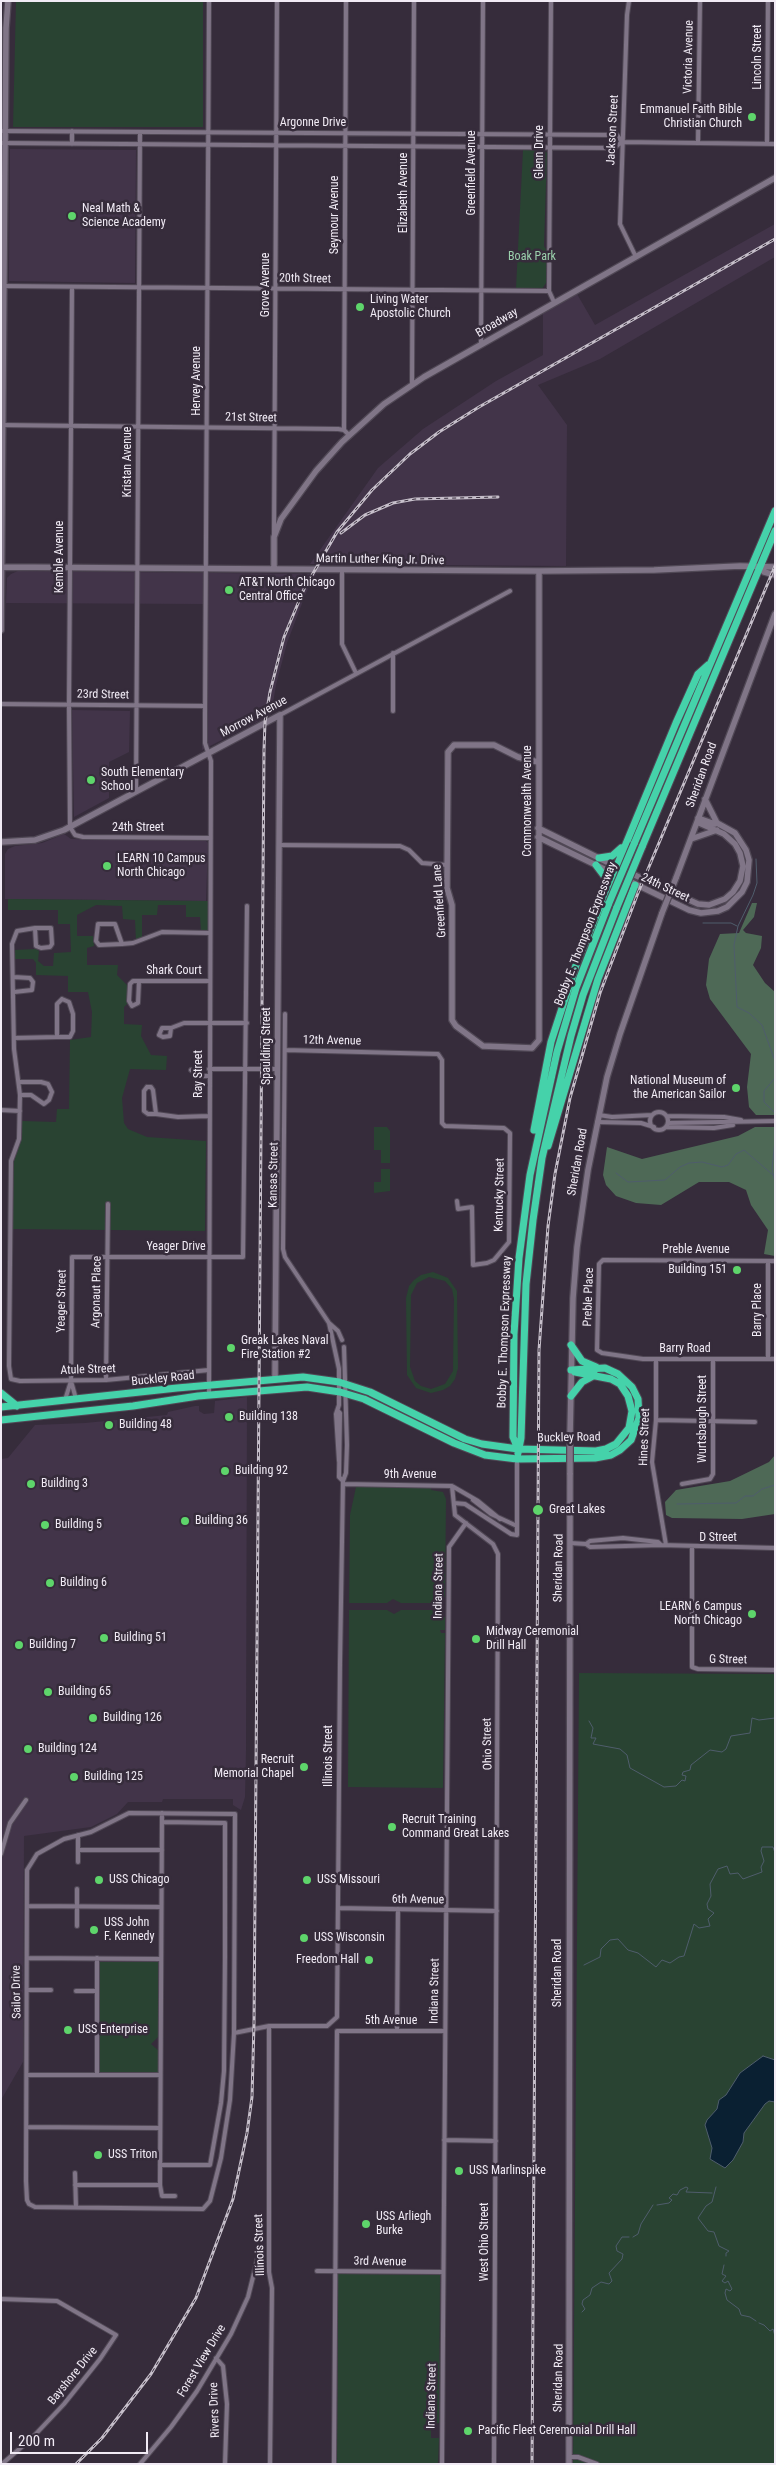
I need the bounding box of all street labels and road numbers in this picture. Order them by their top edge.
street label: Victoria Avenue [681,20,697,94]
street label: Lincoln Street [751,24,765,90]
street label: Jackson Street [604,94,622,166]
street label: Argonne Drive [280,116,346,130]
street label: Glenn Drive [533,125,547,179]
street label: Greenfield Avenue [465,130,479,216]
street label: Elizabeth Avenue [397,153,411,233]
street label: Seymour Avenue [328,176,342,254]
street label: Grove Avenue [259,253,273,317]
street label: 20th Street [279,271,331,287]
street label: Broadway [473,305,521,341]
street label: Hervey Avenue [190,346,204,416]
street label: 21st Street [225,410,277,426]
street label: Kristan Avenue [121,427,135,497]
street label: Kemble Avenue [53,521,67,593]
street label: Martin Luther King Jr. Drive [316,552,444,568]
street label: 23rd Street [77,687,129,703]
street label: Morrow Avenue [218,693,290,741]
street label: Sheridan Road [684,740,720,810]
street label: Commonwealth Avenue [521,745,535,857]
street label: 24th Street [112,821,164,835]
street label: Bobby E. Thompson Expressway [552,860,620,1008]
street label: Greenfield Lane [430,864,450,938]
street label: 24th Street [638,870,692,906]
street label: Shark Court [146,964,202,978]
street label: Spaulding Street [260,1007,274,1085]
street label: 12th Avenue [303,1033,361,1049]
street label: Ray Street [192,1050,206,1098]
street label: Sheridan Road [565,1127,591,1197]
street label: Kansas Street [266,1142,282,1208]
street label: Kentucky Street [492,1158,508,1232]
street label: Yeager Drive [146,1240,206,1254]
street label: Preble Avenue [662,1243,730,1257]
street label: Bobby E. Thompson Expressway [495,1255,515,1409]
street label: Argonaut Place [89,1256,105,1328]
street label: Preble Place [581,1267,597,1327]
street label: Yeager Street [54,1269,70,1333]
street label: Barry Place [751,1283,765,1337]
street label: Barry Road [659,1342,711,1356]
street label: Atule Street [60,1362,116,1378]
street label: Buckley Road [131,1369,195,1389]
street label: Wurtsbaugh Street [696,1375,710,1463]
street label: Hines Street [637,1408,653,1466]
street label: Buckley Road [537,1430,601,1446]
street label: 9th Avenue [384,1468,436,1482]
street label: D Street [699,1531,737,1545]
street label: Sheridan Road [551,1534,567,1602]
street label: Indiana Street [431,1553,447,1619]
street label: G Street [709,1652,747,1668]
street label: Ohio Street [480,1718,496,1770]
street label: Illinois Street [322,1725,336,1787]
street label: 6th Avenue [392,1892,444,1908]
street label: Sheridan Road [551,1939,565,2007]
street label: Indiana Street [427,1958,443,2024]
street label: Sailor Drive [9,1965,25,2019]
street label: 5th Avenue [365,2014,417,2028]
street label: West Ohio Street [478,2202,492,2282]
street label: Illinois Street [252,2214,268,2276]
street label: 3rd Avenue [354,2254,406,2270]
street label: Forest View Drive [175,2322,229,2400]
street label: Bayshore Drive [45,2344,101,2408]
street label: Sheridan Road [551,2344,567,2412]
street label: Indiana Street [424,2363,440,2429]
street label: Rivers Drive [207,2382,223,2438]

